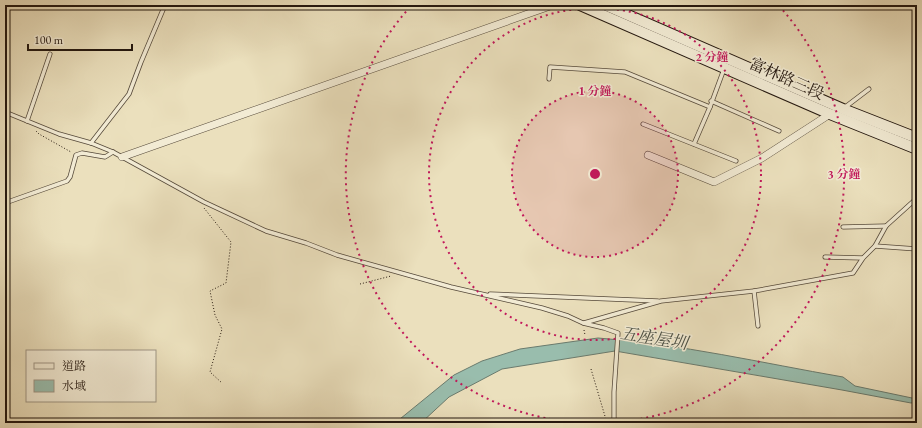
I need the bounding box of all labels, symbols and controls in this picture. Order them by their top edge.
scale bar [28,26,132,52]
text: 100 m [34,32,64,48]
text: 2 分鐘 [695,49,729,65]
street label: 富林路三段 [746,53,828,104]
text: 1 分鐘 [578,83,612,99]
text: 3 分鐘 [827,166,861,182]
centre of rings [588,167,602,181]
water label: 五座屋圳 [619,322,692,355]
legend [26,350,156,402]
text: 道路 [62,358,86,374]
text: 水域 [62,378,86,394]

